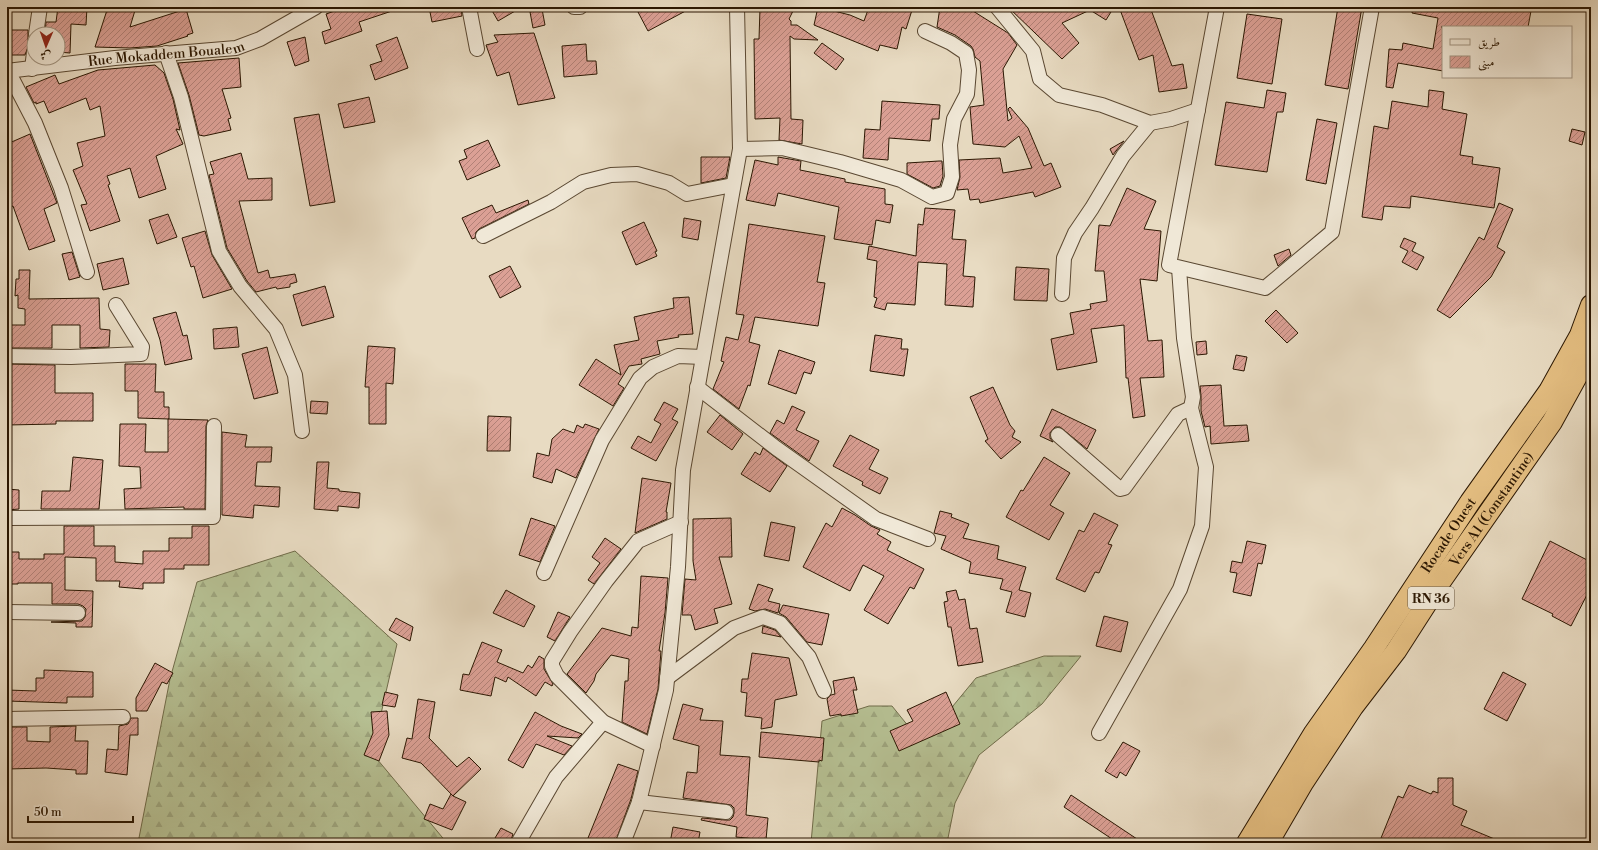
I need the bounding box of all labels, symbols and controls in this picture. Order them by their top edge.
north arrow [26,26,66,66]
legend [1442,26,1572,78]
text: طريق [1478,35,1500,50]
street label: Rue Mokaddem Boualem [87,38,247,71]
text: ش [40,48,51,62]
text: مبنى [1478,55,1494,71]
street label: Vers A1 (Constantine) [1445,449,1538,571]
street label: Rocade Ouest [1418,494,1480,577]
road number: RN 36 [1408,587,1454,609]
scale bar [28,798,133,824]
text: 50 m [34,805,62,820]

